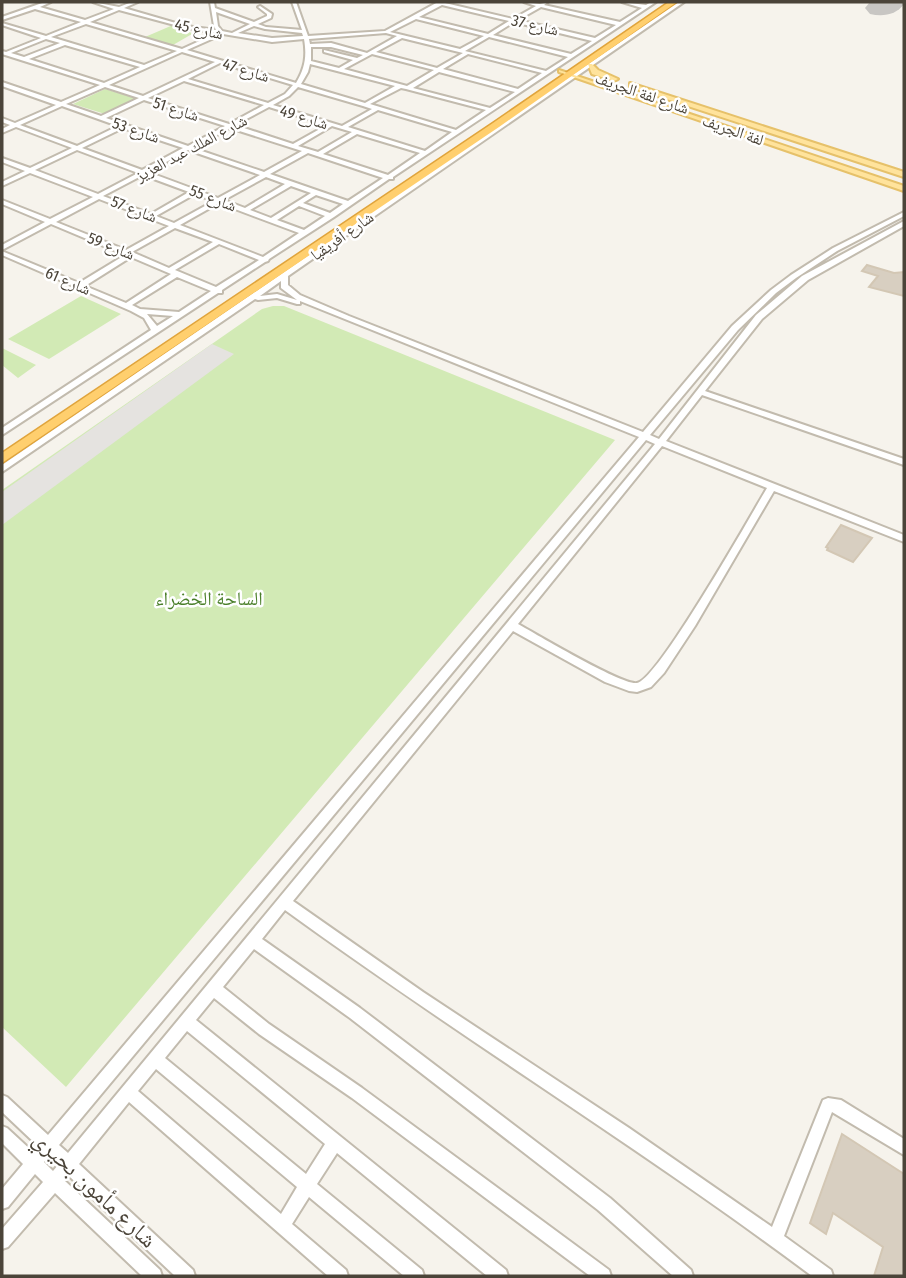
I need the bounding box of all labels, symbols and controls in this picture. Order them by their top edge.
street label: شارع 37 [509,10,560,41]
street label: شارع 45 [173,15,225,44]
street label: شارع 47 [220,54,272,87]
street label: شارع لفة الجريف [592,68,691,119]
street label: شارع 51 [150,93,201,126]
street label: شارع 49 [277,101,330,134]
street label: شارع الملك عبد العزيز [131,111,251,187]
street label: لفة الجريف [700,111,766,149]
street label: شارع 53 [110,113,162,148]
street label: شارع 55 [186,180,239,217]
street label: شارع 57 [108,192,160,227]
street label: شارع أفريقيا [307,207,378,265]
street label: شارع 59 [84,228,137,265]
street label: شارع 61 [42,263,94,300]
park label: الساحة الخضراء [155,587,263,610]
street label: شارع مأمون بحيري [24,1125,163,1257]

